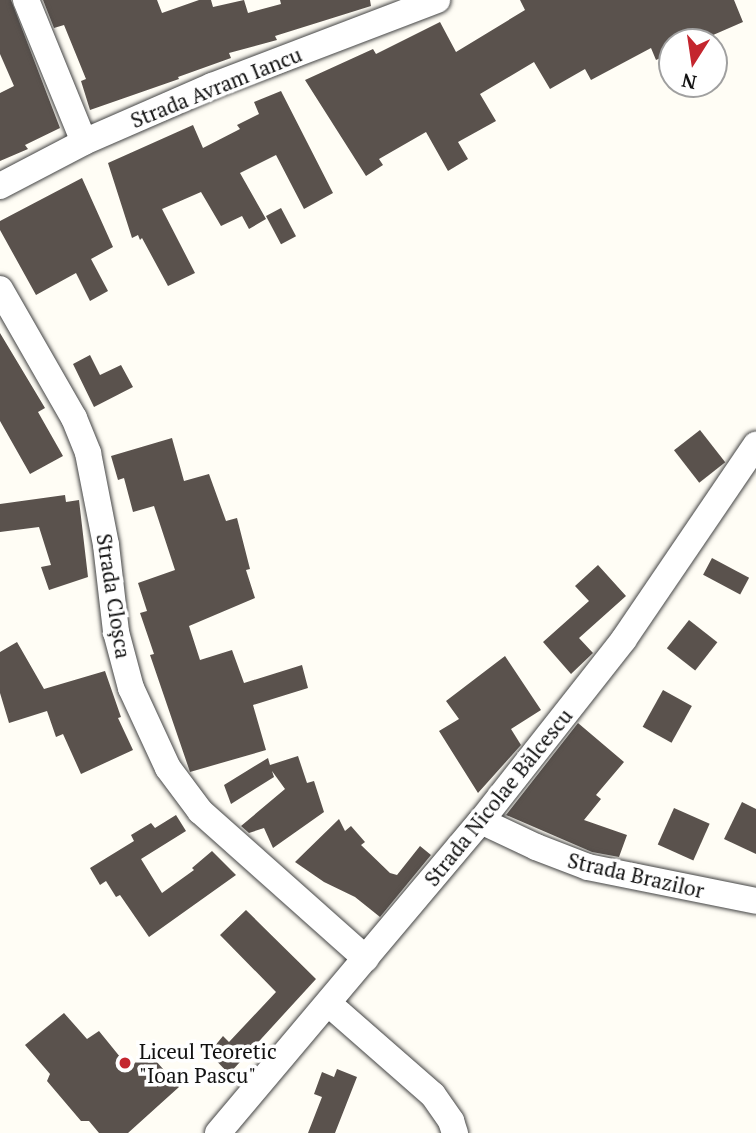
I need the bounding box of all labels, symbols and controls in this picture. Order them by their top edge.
north arrow [658,28,728,98]
street label: Strada Avram Iancu [127,41,305,133]
text: N [679,68,699,96]
street label: Strada Cloșca [92,532,136,660]
street label: Strada Nicolae Bălcescu [419,703,577,891]
street label: Strada Brazilor [565,847,707,903]
place label: Liceul Teoretic "Ioan Pascu" [139,1038,277,1088]
marker: Liceul Teoretic "Ioan Pascu" [117,1055,133,1071]

